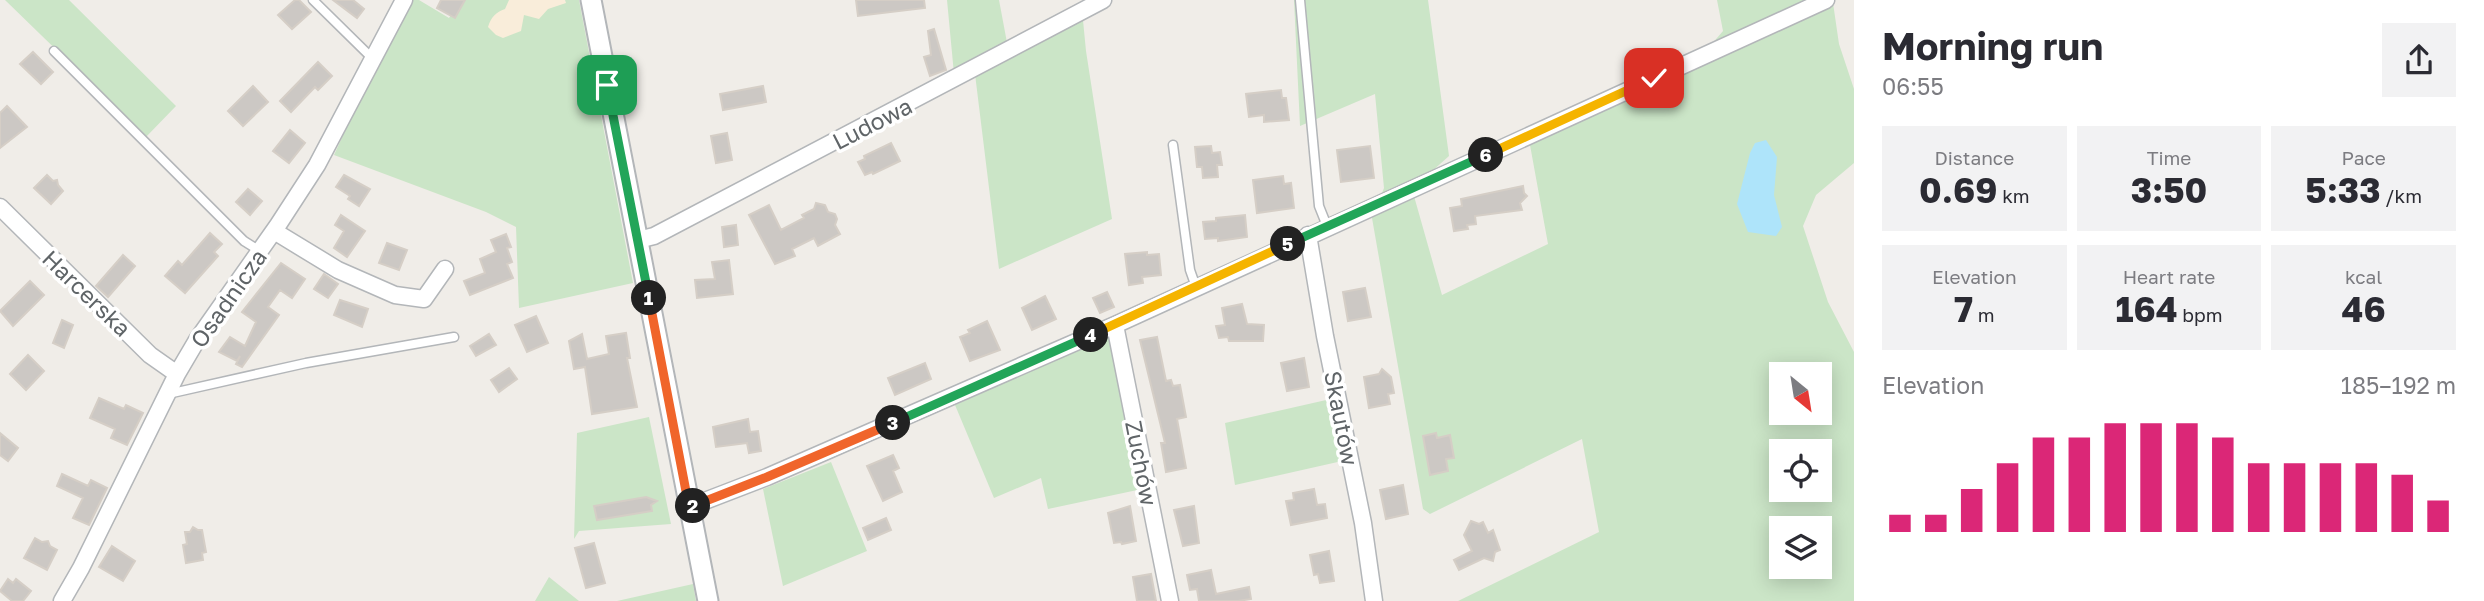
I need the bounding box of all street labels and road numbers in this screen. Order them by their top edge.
street label: Ludowa [828,91,916,155]
street label: Osadnicza [184,243,272,353]
street label: Harcerska [37,244,137,342]
street label: Skautów [1319,368,1365,468]
street label: Zuchów [1120,418,1164,508]

